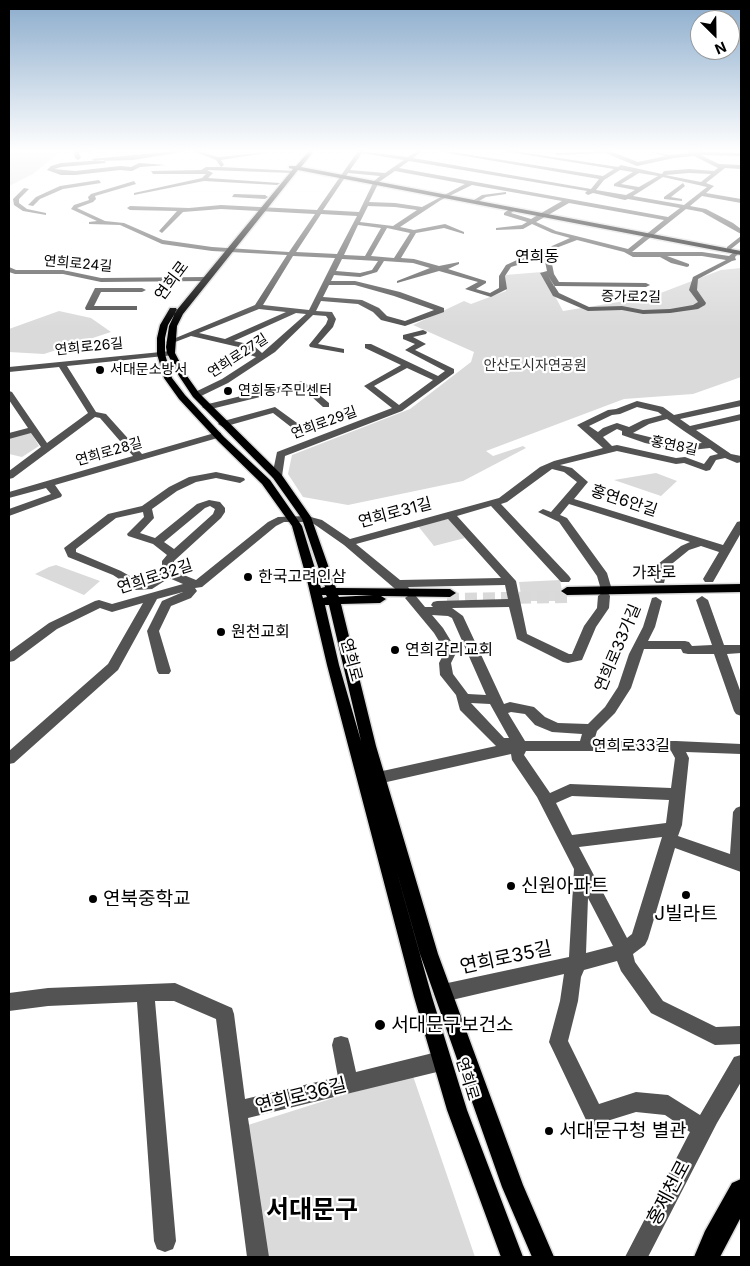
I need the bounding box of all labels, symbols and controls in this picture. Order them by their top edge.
north arrow [690,10,740,60]
text: N [712,38,729,58]
district label: 연희동 [515,247,559,267]
street label: 연희로24길 [43,253,113,275]
street label: 연희로 [151,258,193,304]
street label: 증가로2길 [601,288,661,306]
street label: 연희로27길 [205,330,271,382]
street label: 연희로26길 [54,335,124,359]
park label: 안산도시자연공원 [483,358,587,374]
place label: 서대문소방서 [110,362,187,378]
marker: 서대문소방서 [94,364,106,376]
place label: 연희동 주민센터 [238,383,332,399]
marker: 연희동 주민센터 [222,385,234,397]
street label: 연희로29길 [289,403,359,443]
street label: 홍연8길 [649,433,699,459]
street label: 연희로28길 [74,434,144,470]
street label: 홍연6안길 [588,481,660,521]
street label: 연희로31길 [356,494,434,532]
street label: 연희로32길 [115,556,195,598]
street label: 가좌로 [632,563,676,583]
place label: 한국고려인삼 [258,567,346,587]
marker: 한국고려인삼 [242,571,254,583]
street label: 연희로33가길 [591,601,645,695]
place label: 원천교회 [231,622,290,642]
marker: 원천교회 [215,626,227,638]
street label: 연희로 [336,636,366,684]
place label: 연희감리교회 [405,640,493,660]
marker: 연희감리교회 [389,644,401,656]
street label: 연희로33길 [592,736,670,756]
place label: 신원아파트 [521,875,608,897]
marker: 신원아파트 [505,880,517,892]
place label: 연북중학교 [103,888,190,910]
marker: J빌라트 [680,889,692,901]
marker: 연북중학교 [87,893,99,905]
place label: J빌라트 [654,903,718,925]
street label: 연희로35길 [458,937,554,979]
place label: 서대문구보건소 [391,1014,513,1036]
marker: 서대문구보건소 [373,1018,387,1032]
street label: 연희로 [451,1055,483,1103]
street label: 연희로36길 [253,1074,349,1118]
place label: 서대문구청 별관 [559,1120,687,1142]
marker: 서대문구청 별관 [543,1125,555,1137]
street label: 홍제천로 [643,1157,695,1229]
district label: 서대문구 [266,1195,358,1225]

